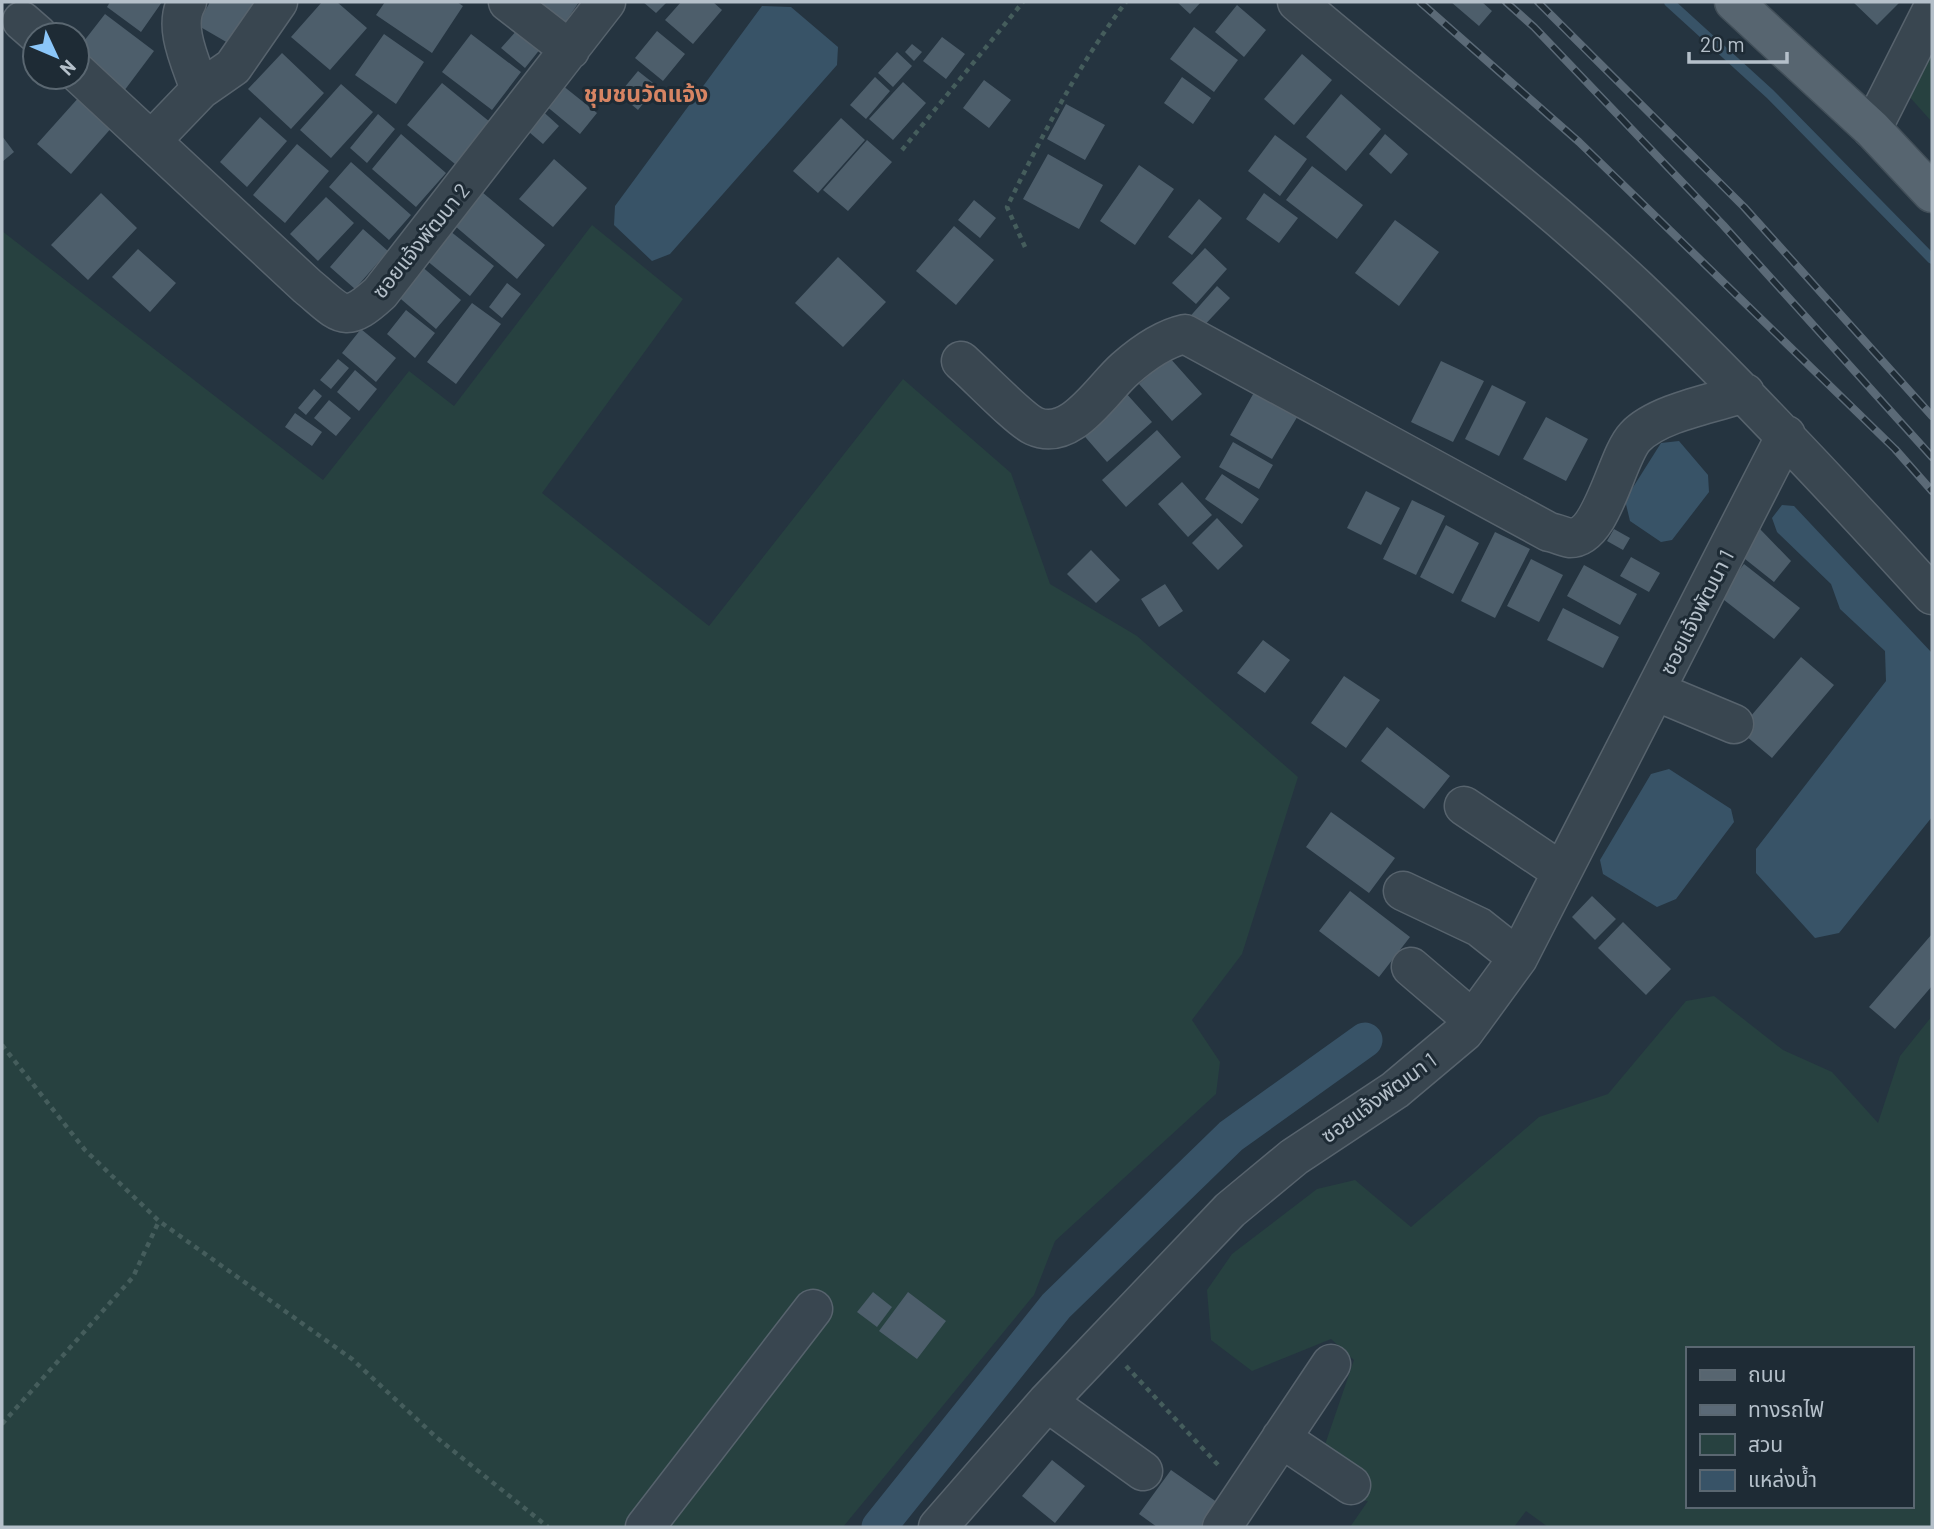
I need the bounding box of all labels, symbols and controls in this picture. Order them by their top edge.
north arrow [21,21,91,91]
scale bar [1689,21,1787,65]
text: 20 m [1700,31,1745,56]
text: N [56,56,81,81]
district label: ชุมชนวัดแจ้ง [584,79,708,108]
street label: ซอยแจ้งพัฒนา 2 [366,178,474,302]
street label: ซอยแจ้งพัฒนา 1 [1654,546,1738,678]
street label: ซอยแจ้งพัฒนา 1 [1315,1047,1441,1147]
legend [1686,1347,1913,1508]
text: ถนน [1748,1361,1786,1386]
text: ทางรถไฟ [1748,1396,1824,1421]
text: สวน [1748,1431,1783,1456]
text: แหล่งน้ำ [1748,1465,1817,1491]

